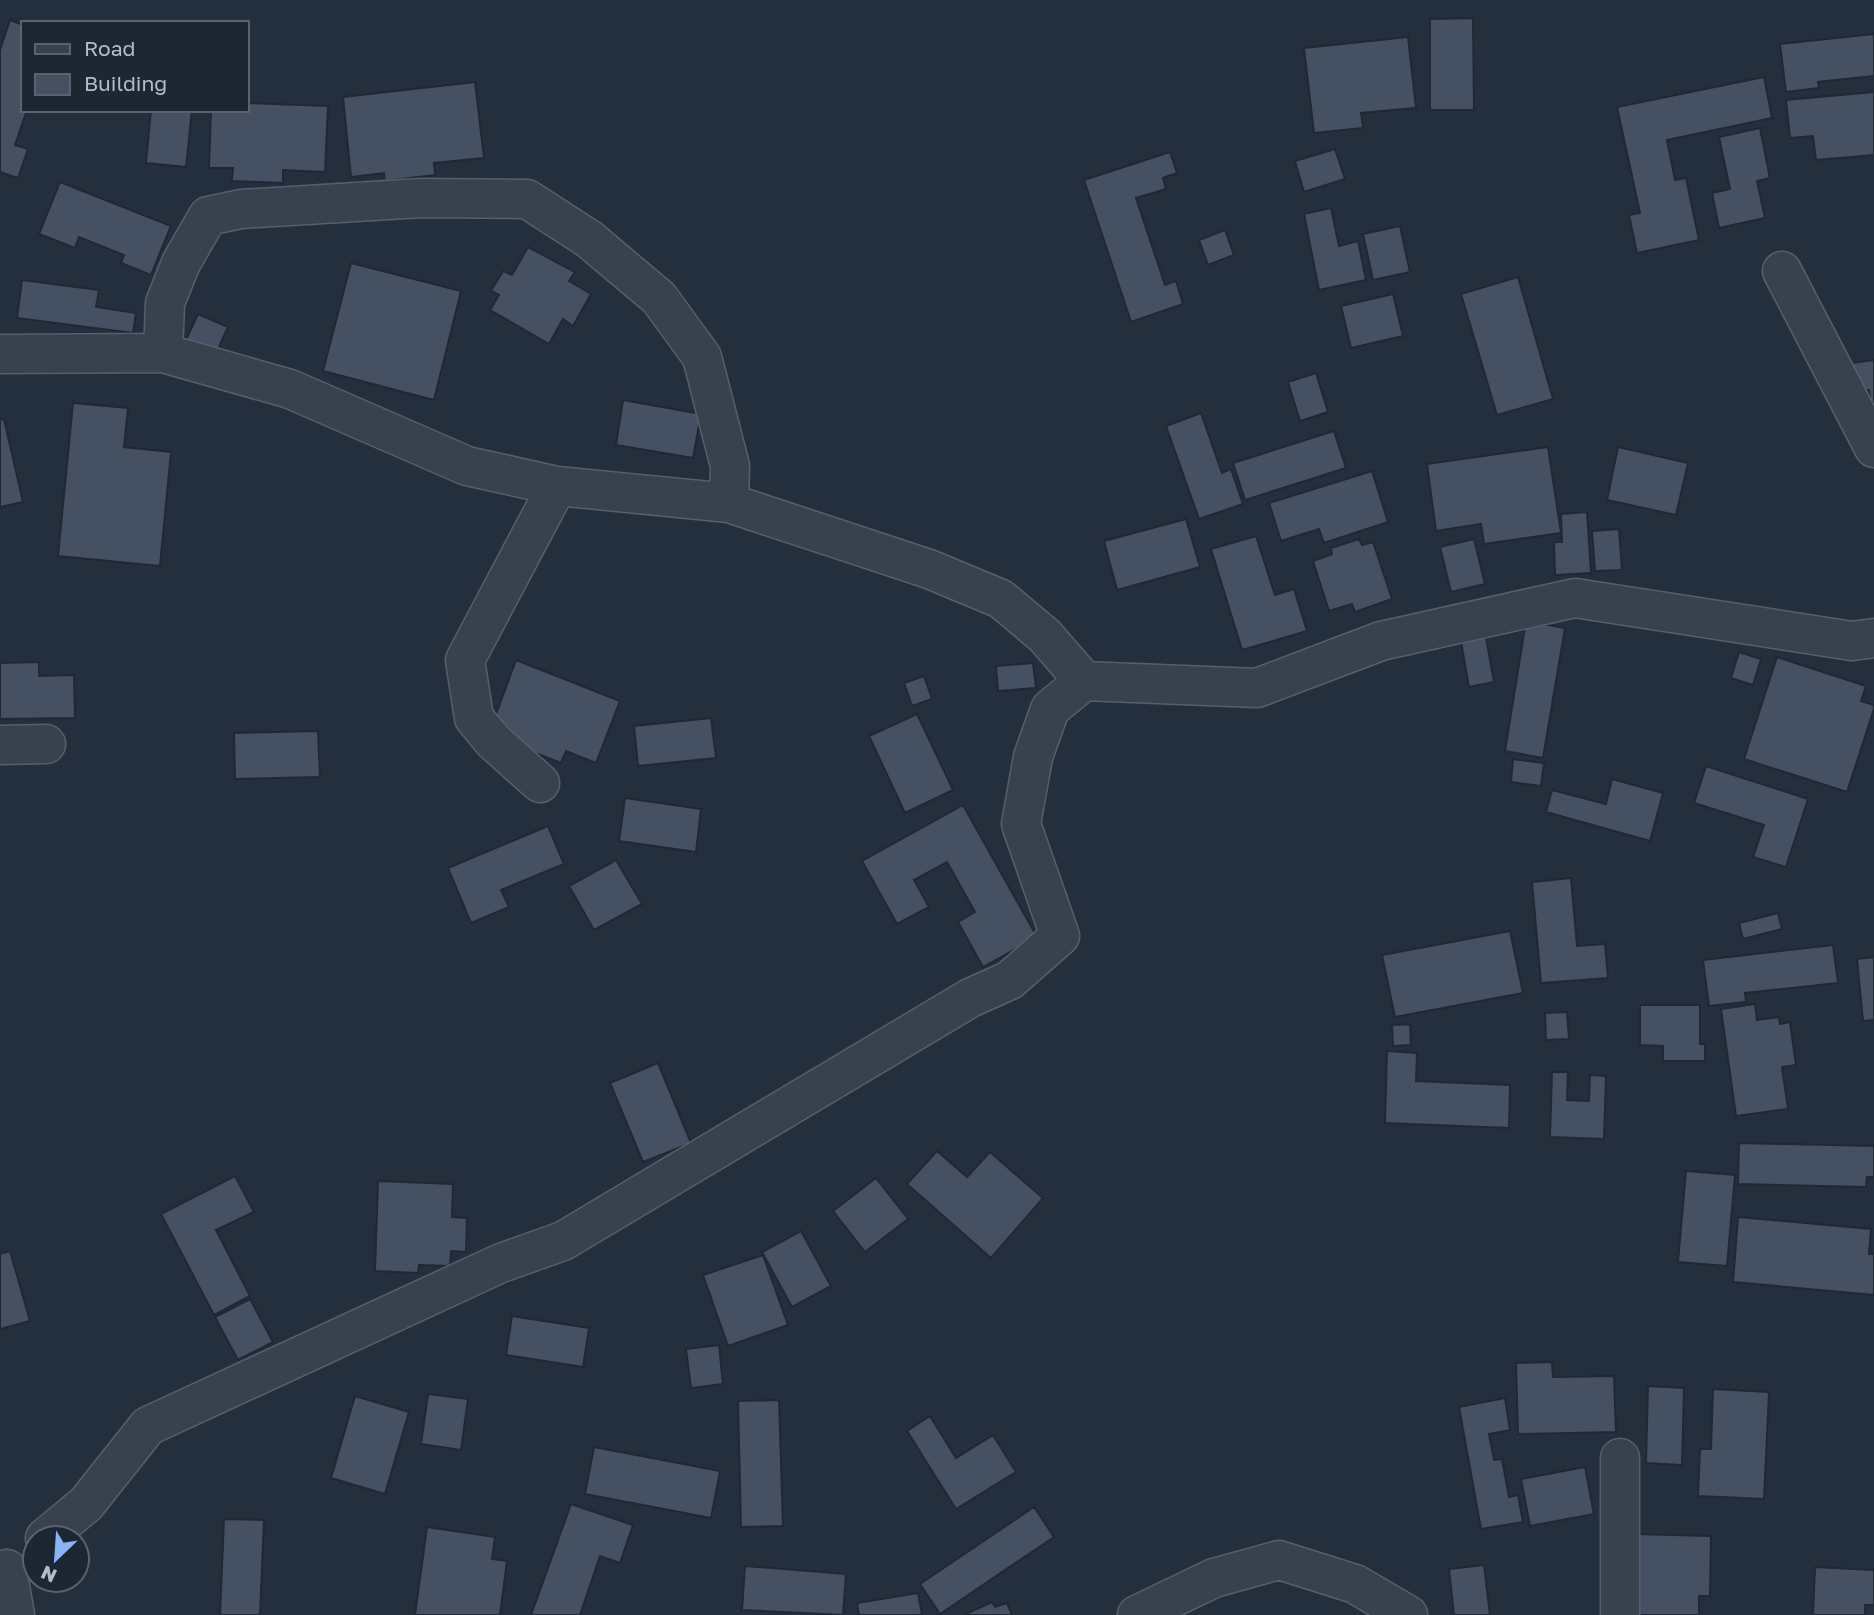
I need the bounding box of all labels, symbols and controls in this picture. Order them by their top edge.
legend [21,21,248,112]
text: Road [84,35,135,61]
text: Building [84,70,167,96]
north arrow [21,1524,91,1594]
text: N [37,1561,60,1588]

